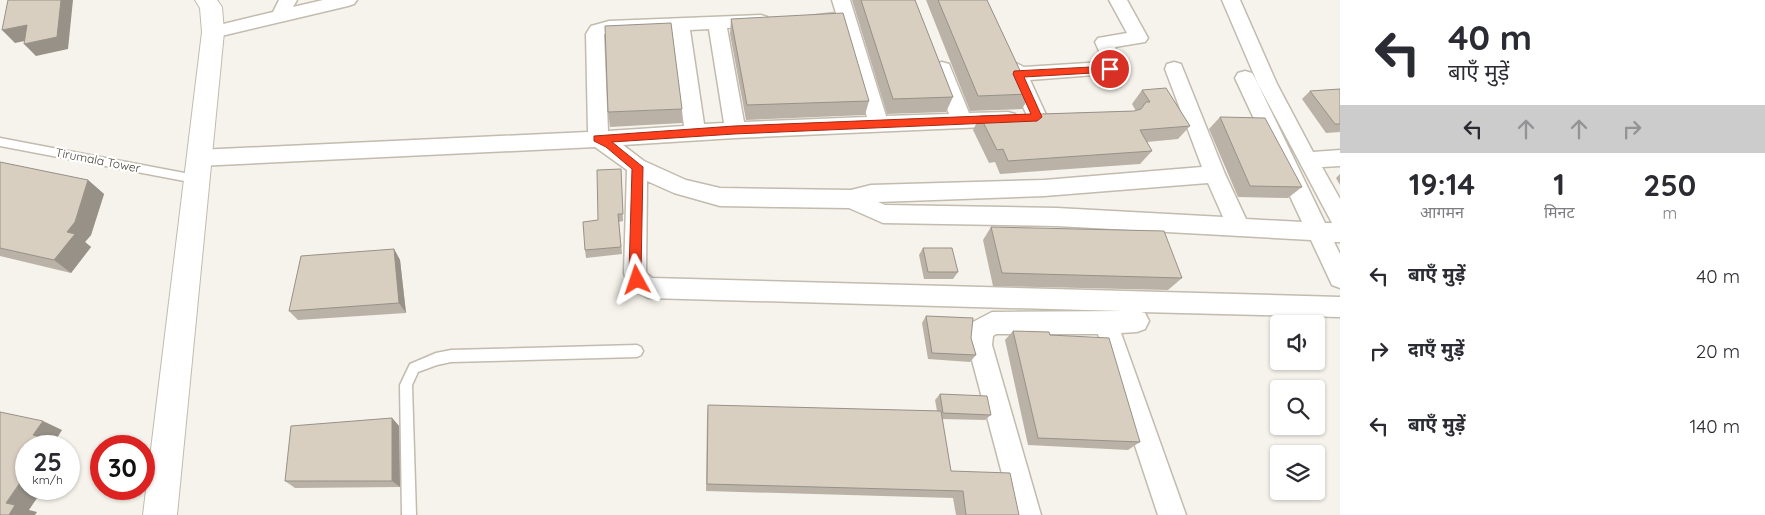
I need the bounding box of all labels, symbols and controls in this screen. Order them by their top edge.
text: 40 m [1448,15,1532,59]
icon: left [1365,20,1430,85]
pin [1089,48,1131,90]
icon: arrive [1096,55,1124,83]
text: बाएँ मुड़ें [1448,58,1509,86]
icon: left [1459,115,1487,143]
icon: ahead [1512,115,1540,143]
icon: ahead [1565,115,1593,143]
icon: right [1618,115,1646,143]
street label: Tirumala Tower [54,144,142,176]
text: 19:14 [1409,165,1475,203]
text: 1 [1553,165,1565,203]
text: 250 [1643,166,1696,204]
text: आगमन [1420,202,1464,222]
text: मिनट [1544,202,1575,222]
text: m [1662,203,1677,223]
position arrow [610,253,662,305]
icon: left [1365,262,1393,290]
text: बाएँ मुड़ें [1408,262,1465,286]
text: 40 m [1696,264,1740,288]
map controls [1270,315,1325,500]
button: sound [1270,315,1325,370]
icon: right [1365,337,1393,365]
text: दाएँ मुड़ें [1408,337,1464,361]
text: 20 m [1696,339,1740,363]
button: search [1270,380,1325,435]
icon: left [1365,412,1393,440]
text: बाएँ मुड़ें [1408,412,1465,436]
text: 140 m [1689,414,1740,438]
speed limit sign: 30 [90,435,155,500]
button: layers [1270,445,1325,500]
text: 25 [33,446,62,477]
text: km/h [32,472,63,487]

